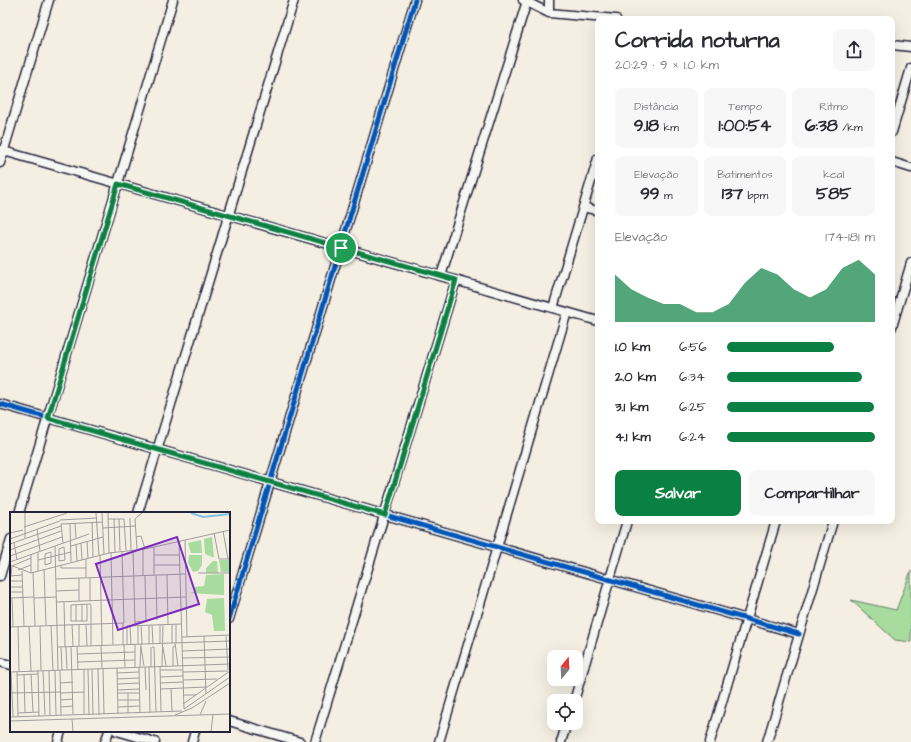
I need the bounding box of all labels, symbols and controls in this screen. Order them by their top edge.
text: Corrida noturna [615,25,780,56]
button: share [833,29,875,71]
text: 20:29 · 9 × 1.0 km [615,56,719,74]
text: Distância [634,99,678,114]
text: Tempo [728,99,762,114]
text: Ritmo [819,99,848,114]
text: 9.18 [634,114,659,138]
text: 1:00:54 [719,114,771,138]
text: 6:38 [805,114,838,138]
text: km [659,120,679,135]
text: /km [838,120,863,135]
text: Elevação [634,167,678,182]
text: Batimentos [717,167,773,182]
text: kcal [823,167,844,182]
text: 99 [640,182,660,206]
text: 137 [722,182,743,206]
text: 585 [816,182,851,206]
text: m [660,188,672,203]
text: bpm [743,188,768,203]
text: Elevação [615,228,667,246]
text: 174–181 m [825,228,875,246]
pin [324,231,358,265]
icon: arrive [330,237,352,259]
text: 1.0 km [615,338,650,356]
text: 6:56 [679,338,707,356]
text: 2.0 km [615,368,656,386]
text: 6:34 [679,368,705,386]
text: 3.1 km [615,398,648,416]
text: 6:25 [679,398,706,416]
text: 4.1 km [615,428,651,446]
text: 6:24 [679,428,706,446]
button: Salvar [615,470,741,516]
button: Compartilhar [749,470,875,516]
inset map [10,512,230,732]
north arrow [547,650,583,686]
map controls [547,650,583,730]
button: locate [547,694,583,730]

